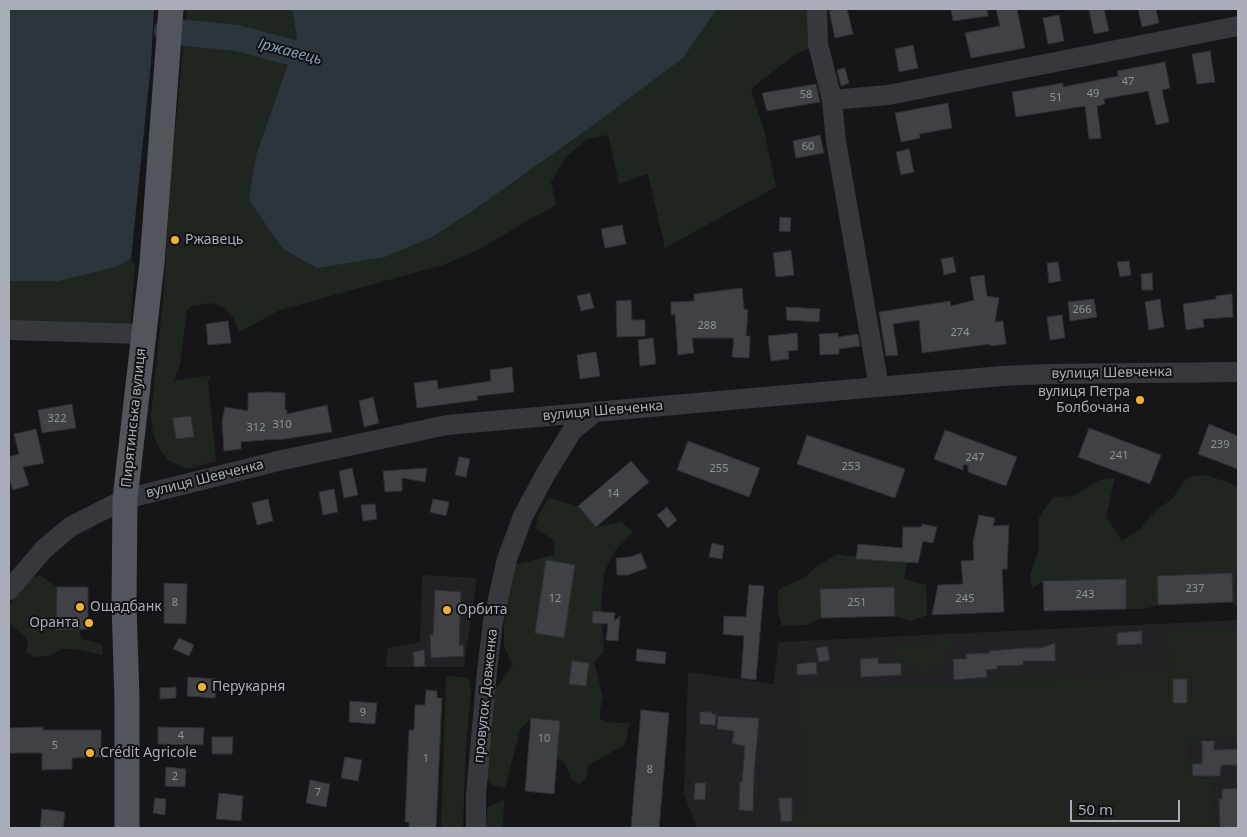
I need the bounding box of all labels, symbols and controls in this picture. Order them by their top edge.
water label: Іржавець [256,35,324,69]
house number: 47 [1122,75,1134,89]
house number: 49 [1087,87,1099,101]
house number: 58 [800,88,812,102]
house number: 51 [1050,91,1062,105]
house number: 60 [802,140,814,154]
place label: Ржавець [185,232,243,248]
marker: Ржавець [169,234,181,246]
house number: 266 [1073,303,1091,317]
house number: 288 [698,319,716,333]
house number: 274 [951,326,969,340]
street label: Пирятинська вулиця [118,347,150,489]
street label: вулиця Шевченка [1051,364,1173,382]
place label: вулиця Петра Болбочана [1038,384,1130,417]
marker: вулиця Петра Болбочана [1134,394,1146,406]
street label: вулиця Шевченка [542,397,664,425]
house number: 322 [48,412,66,426]
house number: 310 [273,418,291,432]
house number: 312 [247,421,265,435]
house number: 239 [1211,438,1229,452]
house number: 241 [1110,449,1128,463]
house number: 247 [966,451,984,465]
street label: вулиця Шевченка [144,456,266,502]
house number: 253 [842,460,860,474]
house number: 255 [710,462,728,476]
house number: 14 [607,487,619,501]
house number: 237 [1186,582,1204,596]
house number: 243 [1076,588,1094,602]
house number: 12 [549,592,561,606]
house number: 245 [956,592,974,606]
house number: 8 [172,596,178,610]
house number: 251 [848,596,866,610]
place label: Ощадбанк [90,599,162,615]
marker: Ощадбанк [74,601,86,613]
place label: Орбита [457,602,508,618]
marker: Орбита [441,604,453,616]
place label: Оранта [29,615,79,631]
marker: Оранта [83,617,95,629]
street label: провулок Довженка [471,628,501,764]
place label: Перукарня [212,679,285,695]
marker: Перукарня [196,681,208,693]
house number: 9 [360,706,366,720]
house number: 4 [178,729,184,743]
house number: 10 [538,732,550,746]
house number: 5 [52,739,58,753]
place label: Crédit Agricole [100,745,197,761]
marker: Crédit Agricole [84,747,96,759]
house number: 1 [423,752,429,766]
house number: 8 [647,763,653,777]
house number: 2 [172,770,178,784]
house number: 7 [315,786,321,800]
scale bar [1072,790,1182,822]
text: 50 m [1078,799,1113,819]

